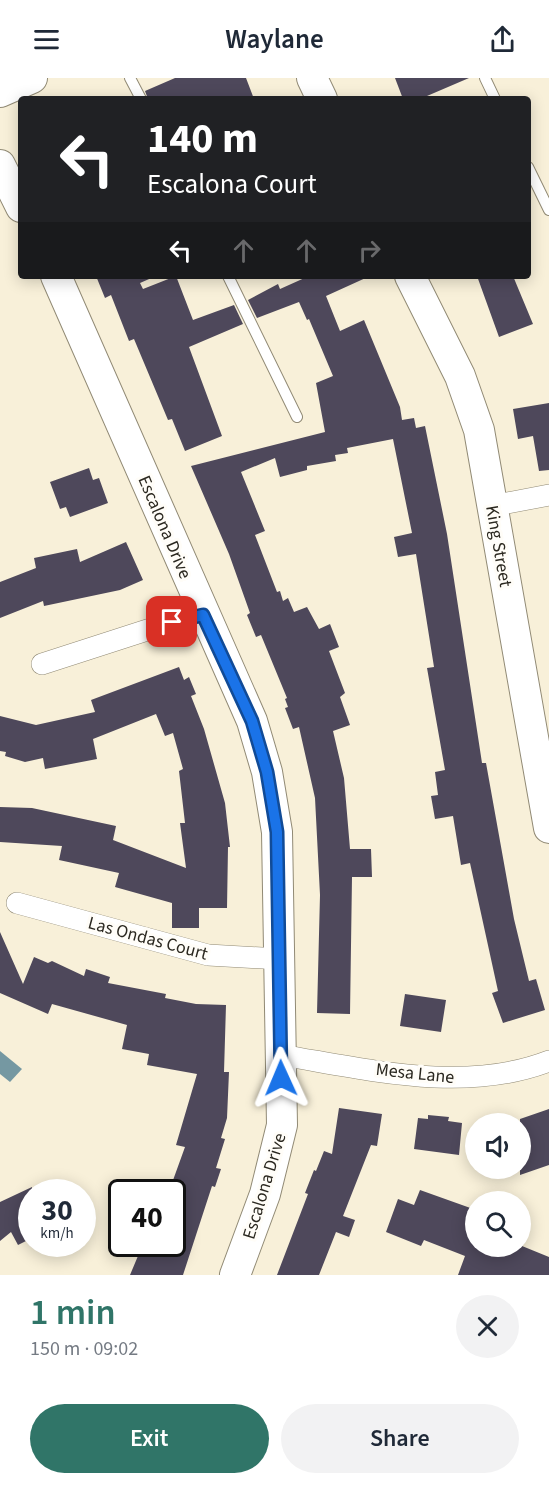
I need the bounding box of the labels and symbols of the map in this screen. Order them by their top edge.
street label: Escalona Drive [132,472,198,583]
street label: King Street [479,503,518,589]
pin [146,596,197,647]
street label: Las Ondas Court [85,910,211,966]
position arrow [249,1046,313,1110]
street label: Mesa Lane [374,1057,456,1090]
street label: Escalona Drive [236,1130,293,1242]
speed limit sign: 40 [108,1179,186,1257]

